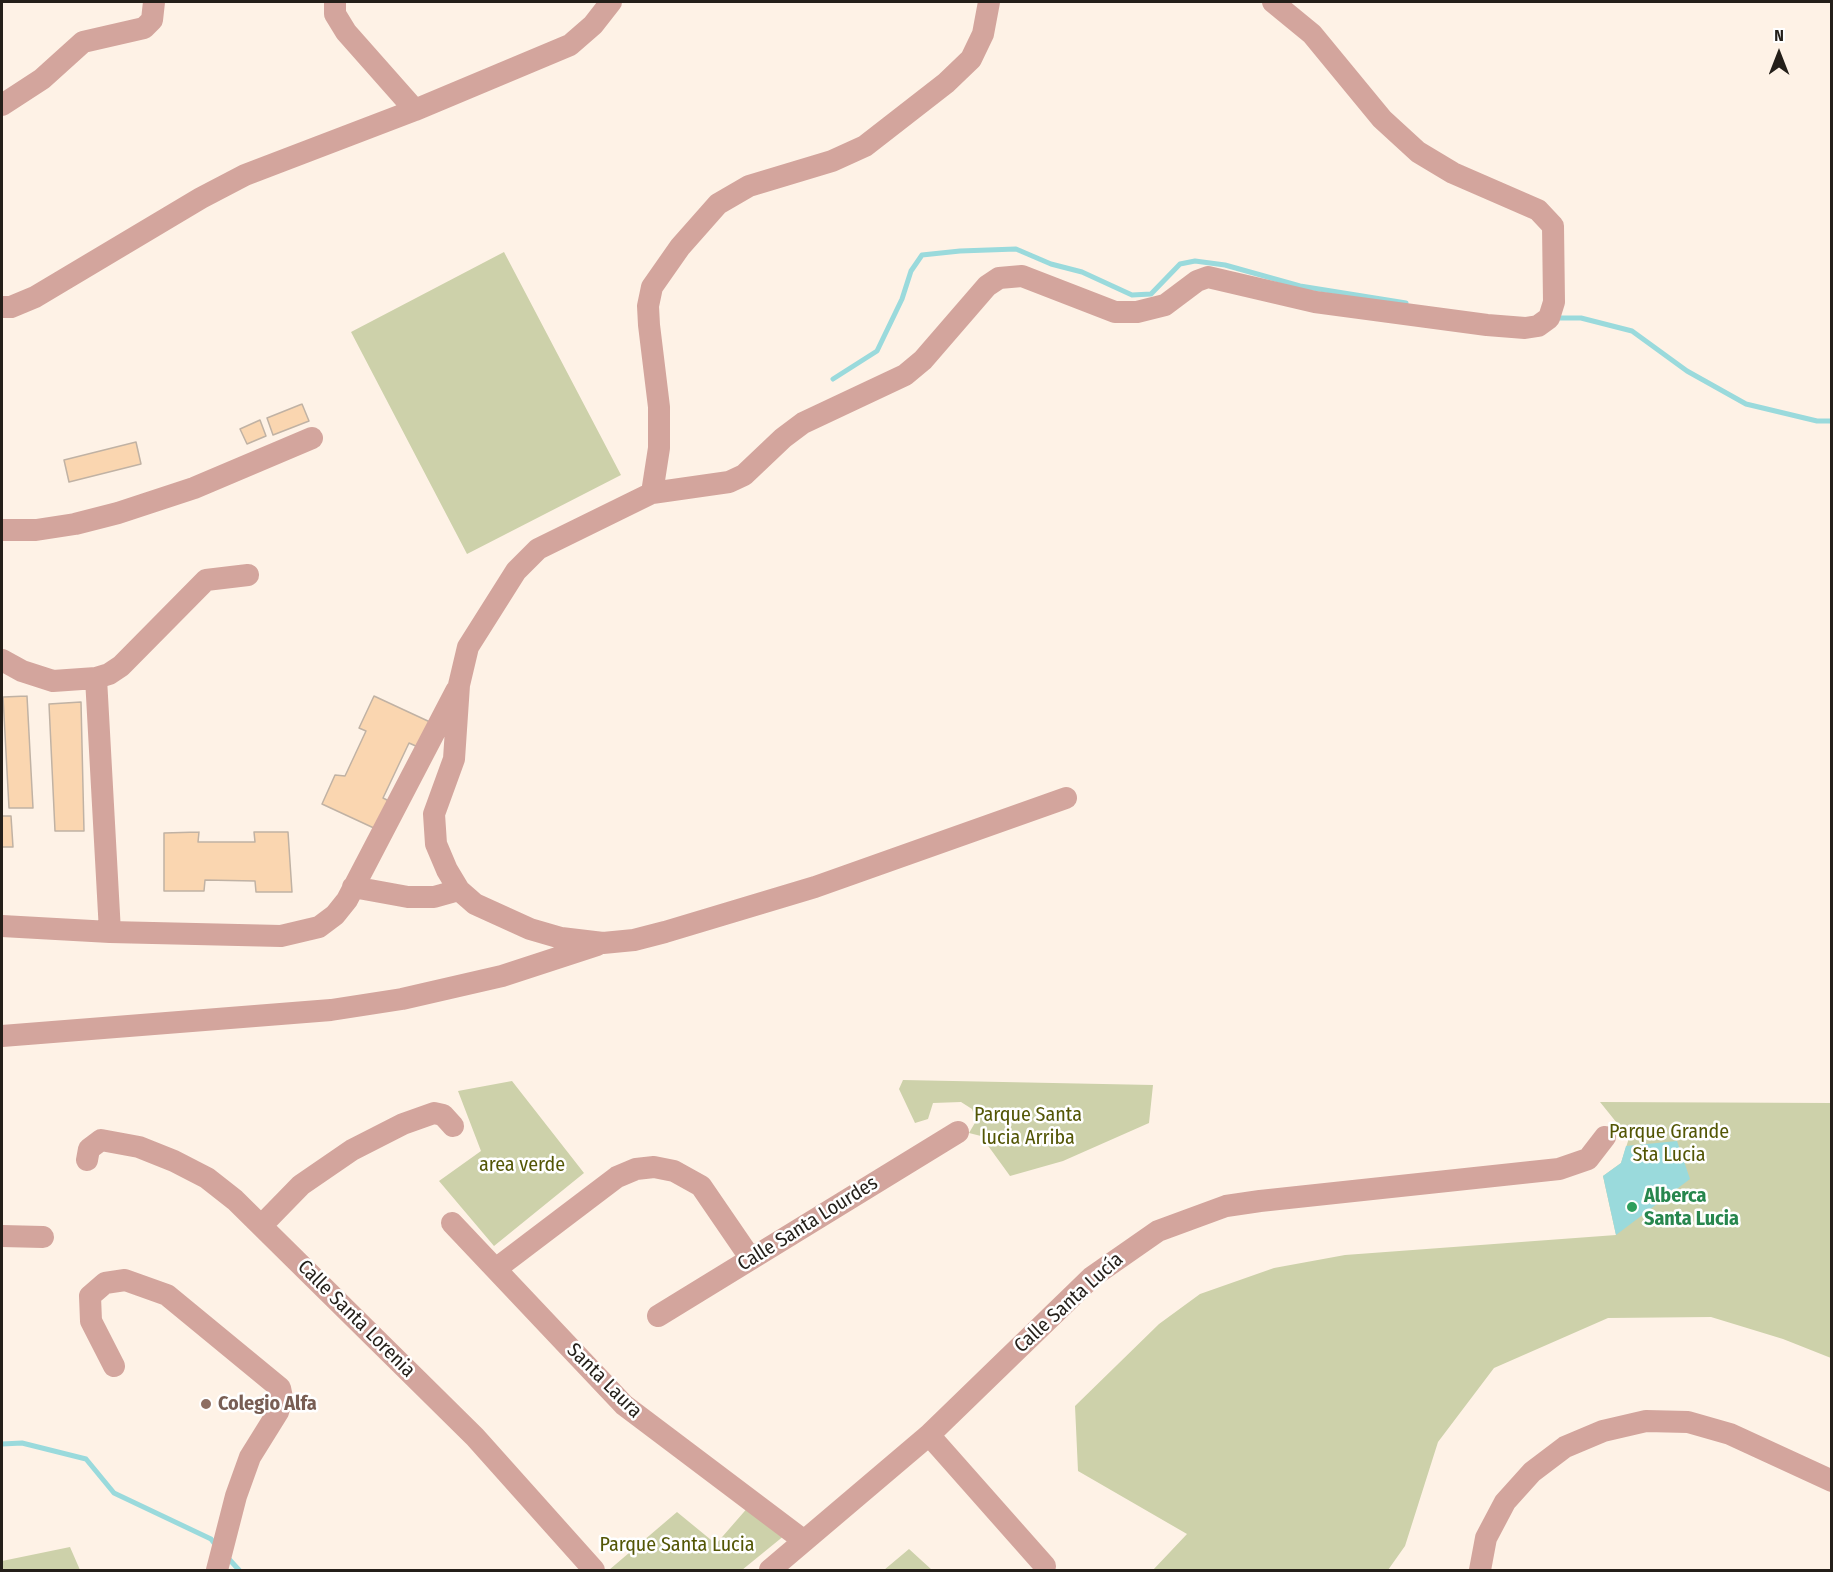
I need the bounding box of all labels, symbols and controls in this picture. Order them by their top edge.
north arrow [1749,24,1809,84]
text: N [1774,26,1784,45]
park label: Parque Santa lucia Arriba [974,1103,1082,1150]
park label: Parque Grande Sta Lucia [1609,1120,1729,1167]
park label: area verde [479,1153,565,1177]
street label: Calle Santa Lourdes [733,1171,883,1277]
place label: Alberca Santa Lucia [1644,1184,1739,1231]
marker: Alberca Santa Lucia [1625,1200,1639,1214]
street label: Calle Santa Lucía [1010,1248,1128,1358]
street label: Calle Santa Lorenia [292,1255,420,1383]
street label: Santa Laura [561,1338,647,1424]
place label: Colegio Alfa [218,1392,317,1416]
marker: Colegio Alfa [199,1397,213,1411]
park label: Parque Santa Lucia [600,1533,754,1557]

